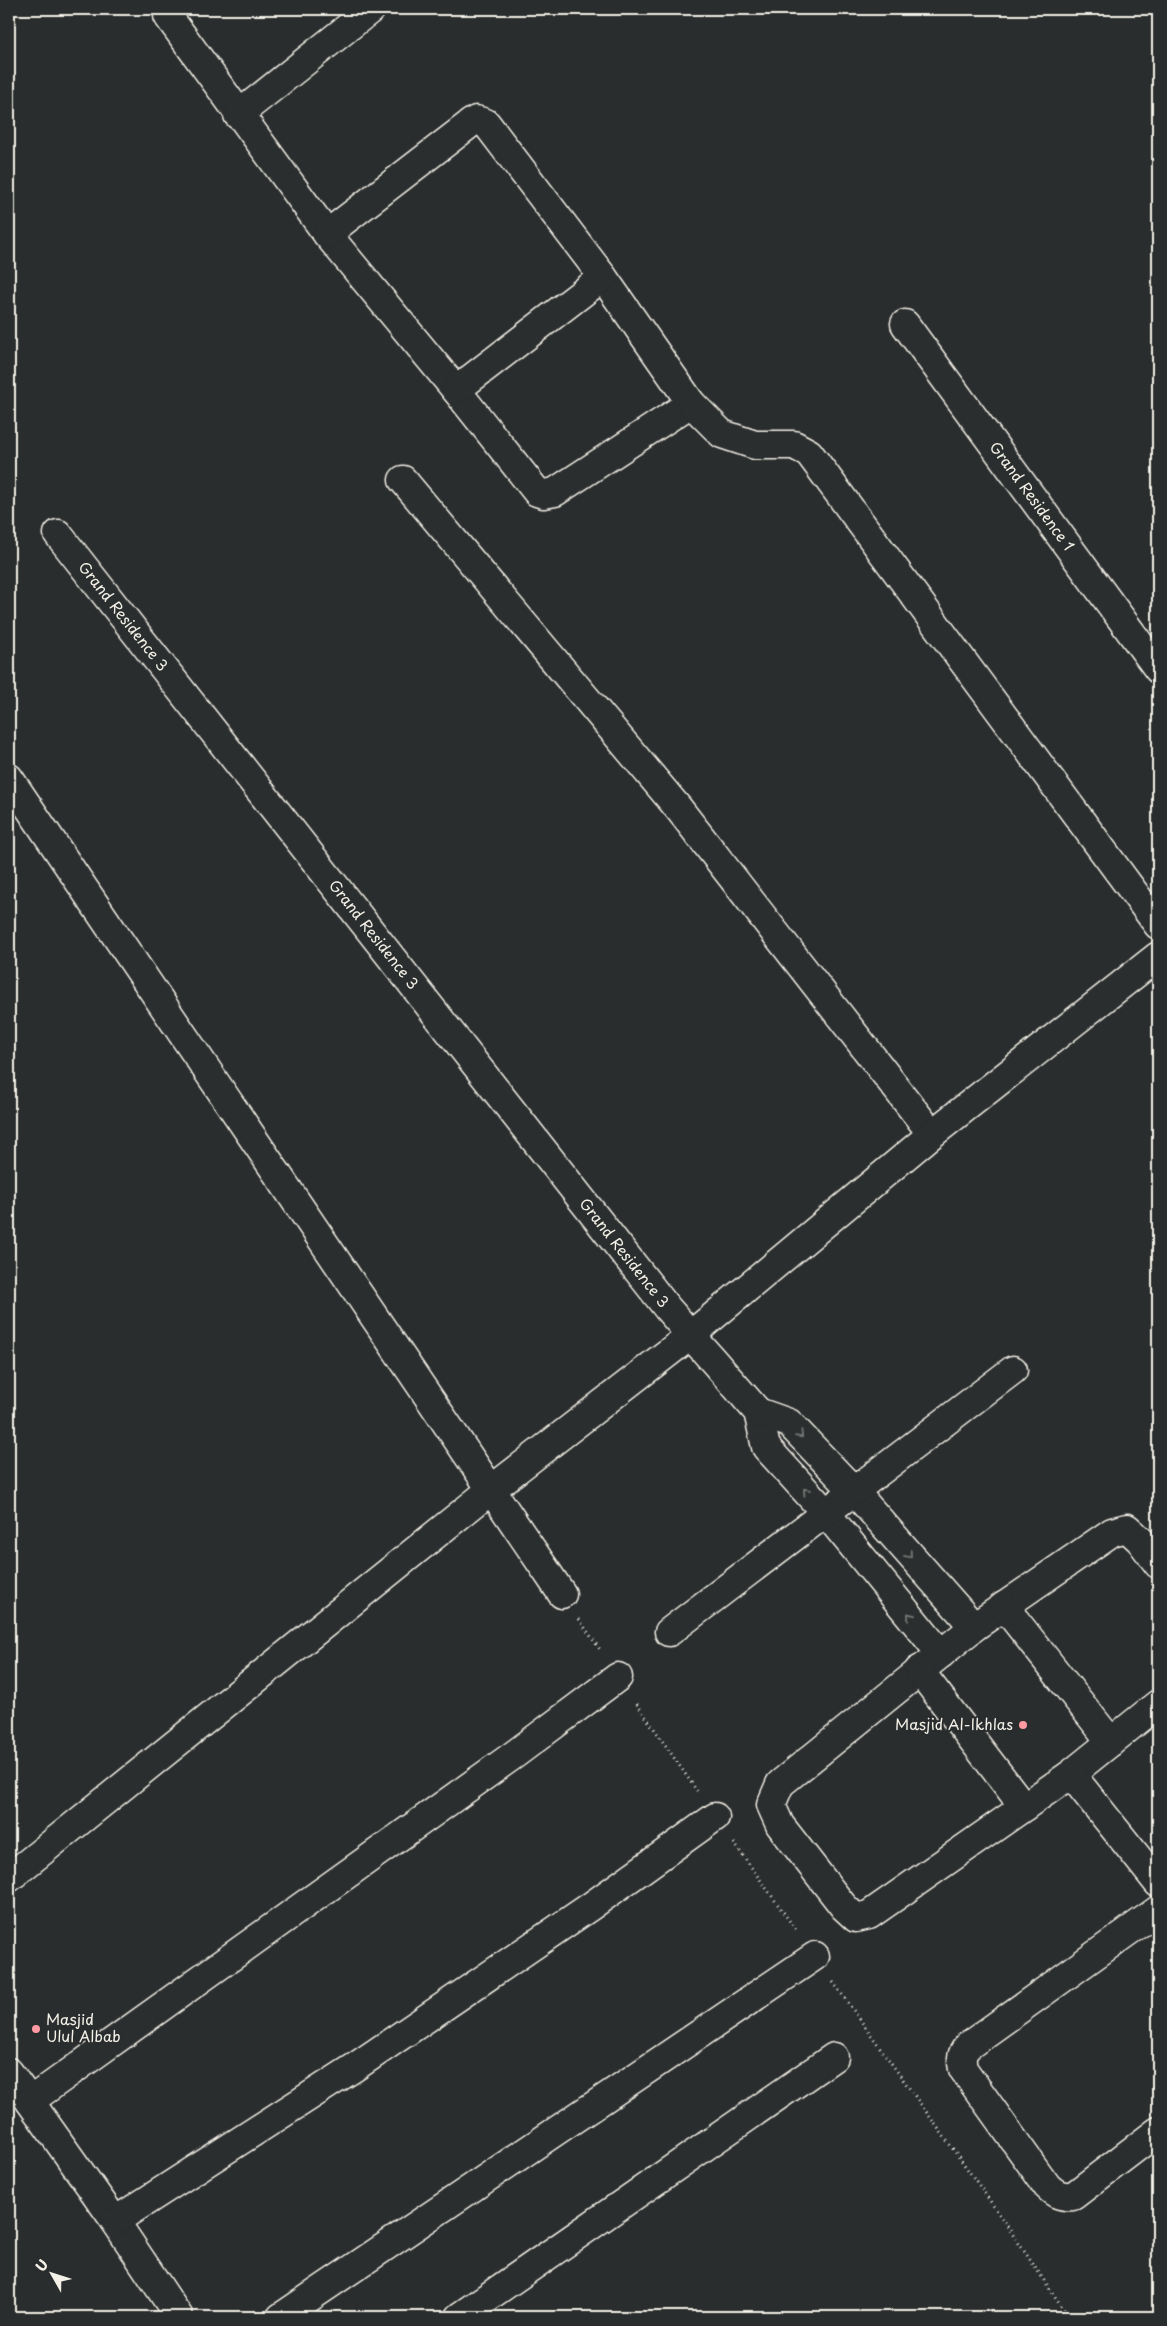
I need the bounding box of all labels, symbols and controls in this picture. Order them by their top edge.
street label: Grand Residence 1 [985,436,1081,555]
street label: Grand Residence 3 [74,556,175,675]
street label: Grand Residence 3 [324,874,425,994]
street label: Grand Residence 3 [575,1192,676,1312]
one-way arrow [794,1429,803,1438]
one-way arrow [802,1488,811,1497]
one-way arrow [904,1550,913,1559]
one-way arrow [907,1613,915,1622]
place label: Masjid Al-Ikhlas [895,1712,1013,1735]
marker: Masjid Al-Ikhlas [1017,1719,1029,1731]
place label: Masjid Ulul Albab [46,2007,121,2047]
marker: Masjid Ulul Albab [30,2023,42,2035]
north arrow [28,2248,78,2298]
text: U [30,2255,53,2276]

